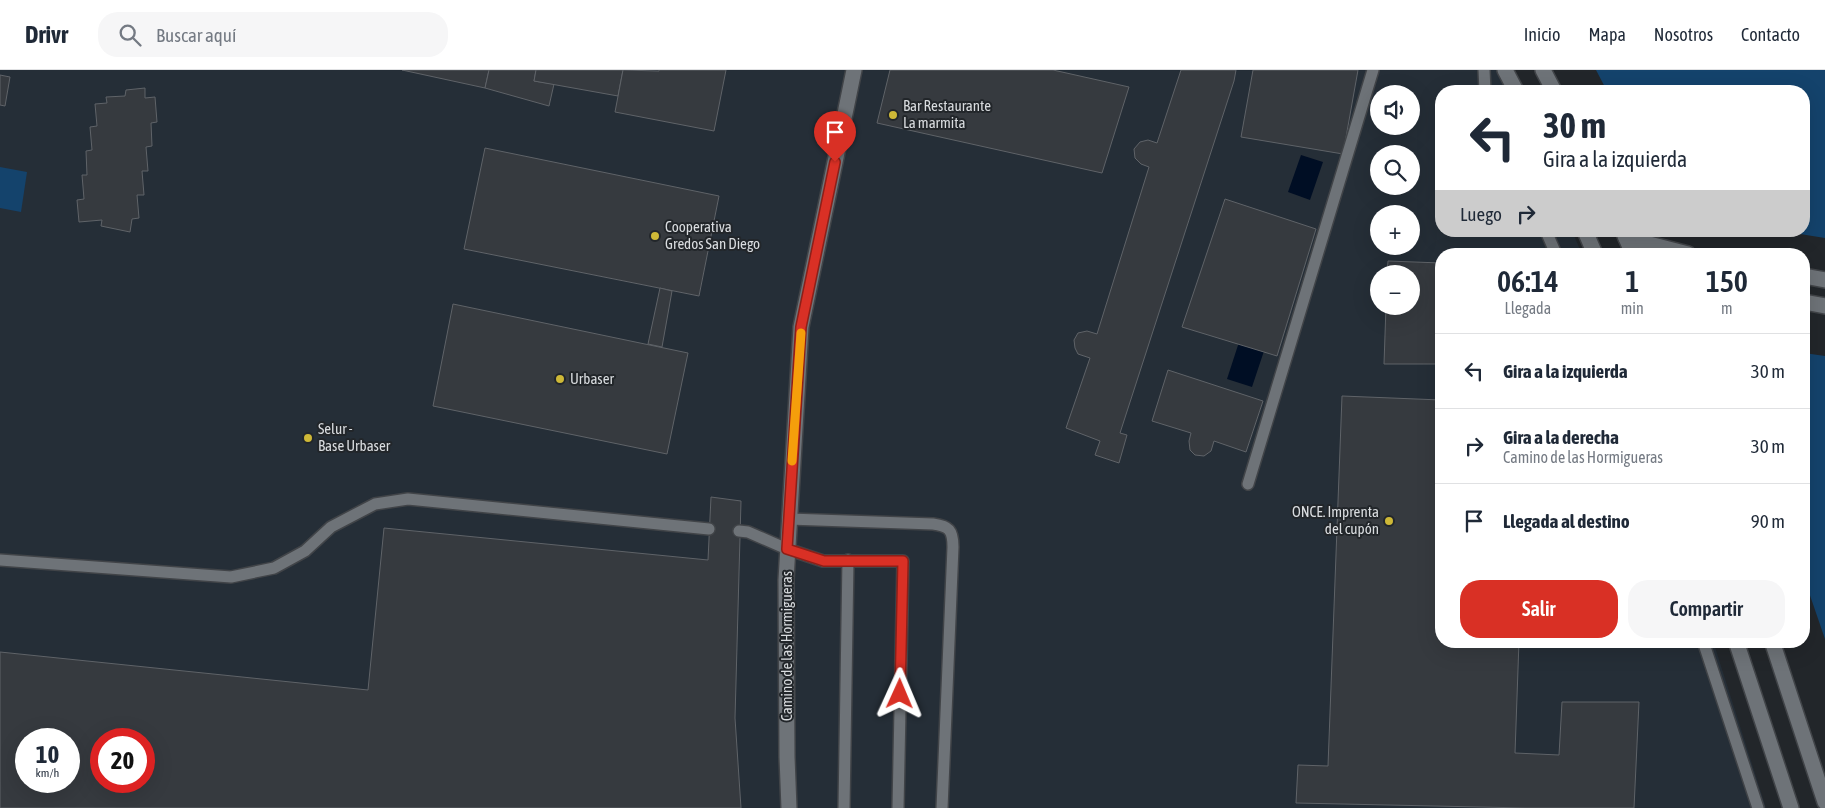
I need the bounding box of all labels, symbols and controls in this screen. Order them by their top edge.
search box [98,12,448,57]
text: Drivr [25,21,68,48]
icon: search [116,21,144,49]
text: Buscar aquí [156,24,236,46]
text: Inicio [1524,24,1560,45]
text: Mapa [1588,24,1626,45]
text: Nosotros [1654,24,1713,45]
text: Contacto [1741,24,1800,45]
map controls [1370,85,1420,315]
button: sound [1370,85,1420,135]
place label: Bar Restaurante La marmita [903,97,991,131]
icon: left [1460,105,1525,170]
text: 30 m [1543,105,1606,145]
marker: Bar Restaurante La marmita [887,109,899,121]
pin [814,111,856,162]
icon: arrive [821,118,849,146]
button: search [1370,145,1420,195]
text: Gira a la izquierda [1543,146,1687,172]
icon: right [1512,200,1540,228]
text: Luego [1460,203,1502,225]
button: + [1370,205,1420,255]
place label: Cooperativa Gredos San Diego [665,218,760,252]
marker: Cooperativa Gredos San Diego [649,230,661,242]
text: 06:14 [1497,264,1559,298]
text: 1 [1625,264,1639,298]
text: 150 [1706,264,1748,298]
button: − [1370,265,1420,315]
text: Llegada [1505,299,1551,317]
text: min [1621,299,1644,317]
text: m [1721,299,1733,317]
icon: left [1460,357,1488,385]
text: Gira a la izquierda [1503,360,1628,382]
text: 30 m [1751,360,1785,382]
place label: Urbaser [570,370,614,387]
marker: Urbaser [554,373,566,385]
place label: Selur - Base Urbaser [318,420,391,454]
text: Gira a la derecha [1503,426,1619,448]
marker: Selur - Base Urbaser [302,432,314,444]
icon: right [1460,432,1488,460]
text: 30 m [1751,435,1785,457]
text: Camino de las Hormigueras [1503,448,1663,466]
place label: ONCE. Imprenta del cupón [1292,503,1379,537]
icon: arrive [1460,507,1488,535]
text: Llegada al destino [1503,510,1630,532]
text: 90 m [1751,510,1785,532]
marker: ONCE. Imprenta del cupón [1383,515,1395,527]
street label: Camino de las Hormigueras [778,571,795,721]
button: Salir [1460,580,1618,638]
button: Compartir [1628,580,1785,638]
position arrow [873,667,925,719]
speed limit sign: 20 [90,728,155,793]
text: 10 [36,740,59,768]
text: km/h [36,766,59,780]

